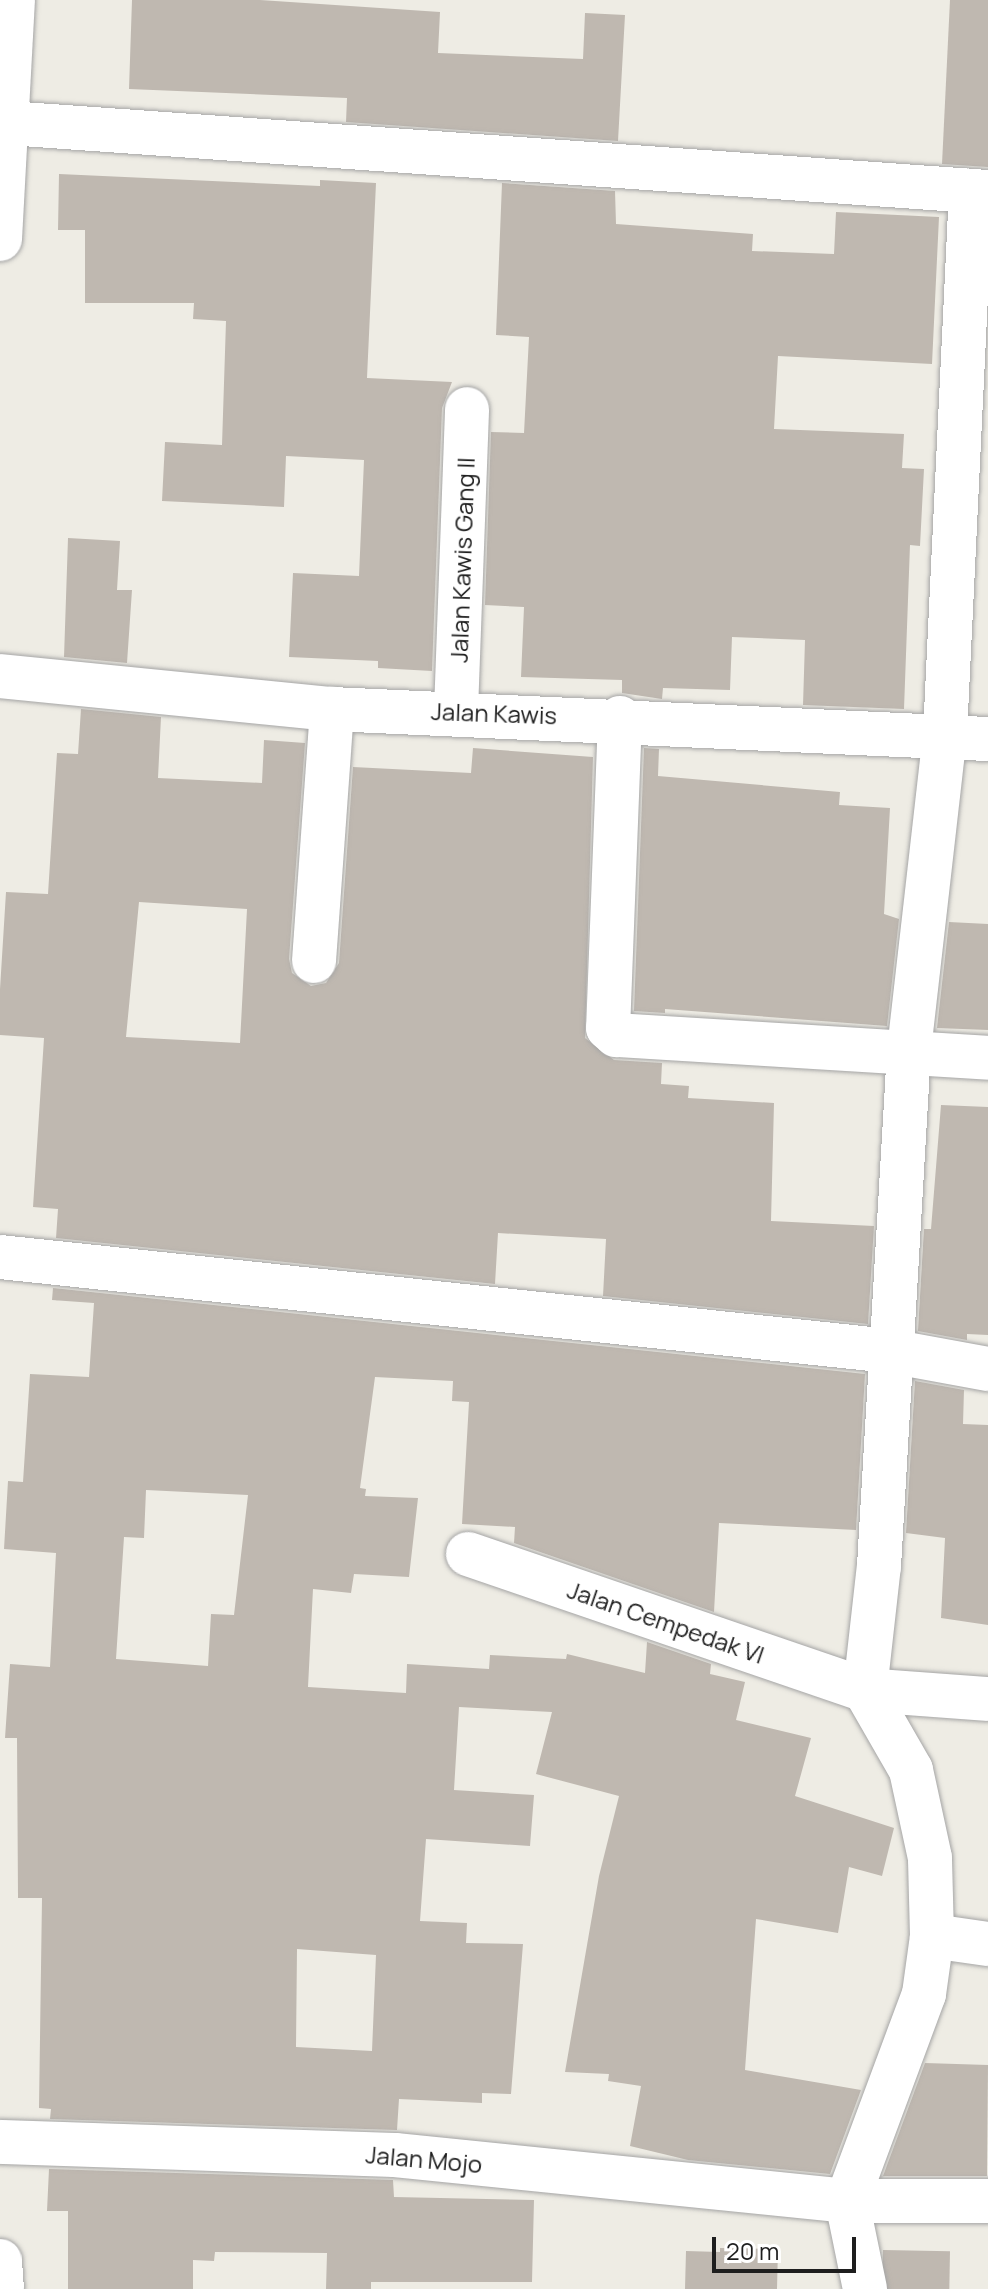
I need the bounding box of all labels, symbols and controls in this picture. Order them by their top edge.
street label: Jalan Kawis Gang II [444,457,480,663]
street label: Jalan Kawis [430,696,558,730]
street label: Jalan Cempedak VI [564,1575,768,1669]
street label: Jalan Mojo [364,2140,484,2178]
scale bar [716,2221,860,2271]
text: 20 m [726,2234,779,2267]

